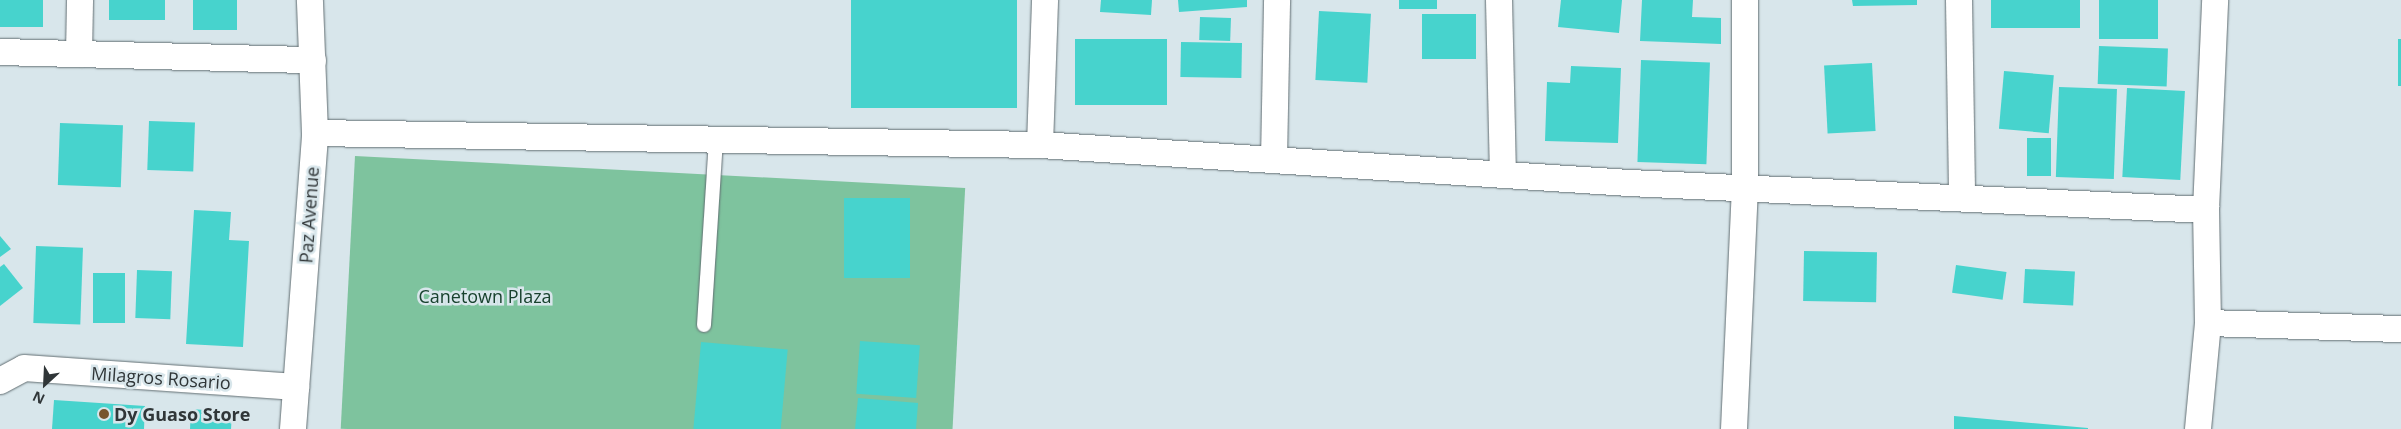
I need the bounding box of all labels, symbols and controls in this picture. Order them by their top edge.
street label: Paz Avenue [295,166,323,264]
park label: Canetown Plaza [418,285,552,307]
north arrow [20,359,70,409]
street label: Milagros Rosario [91,362,231,394]
text: N [29,387,48,409]
place label: Dy Guaso Store [114,403,250,425]
marker: Dy Guaso Store [98,408,110,420]

